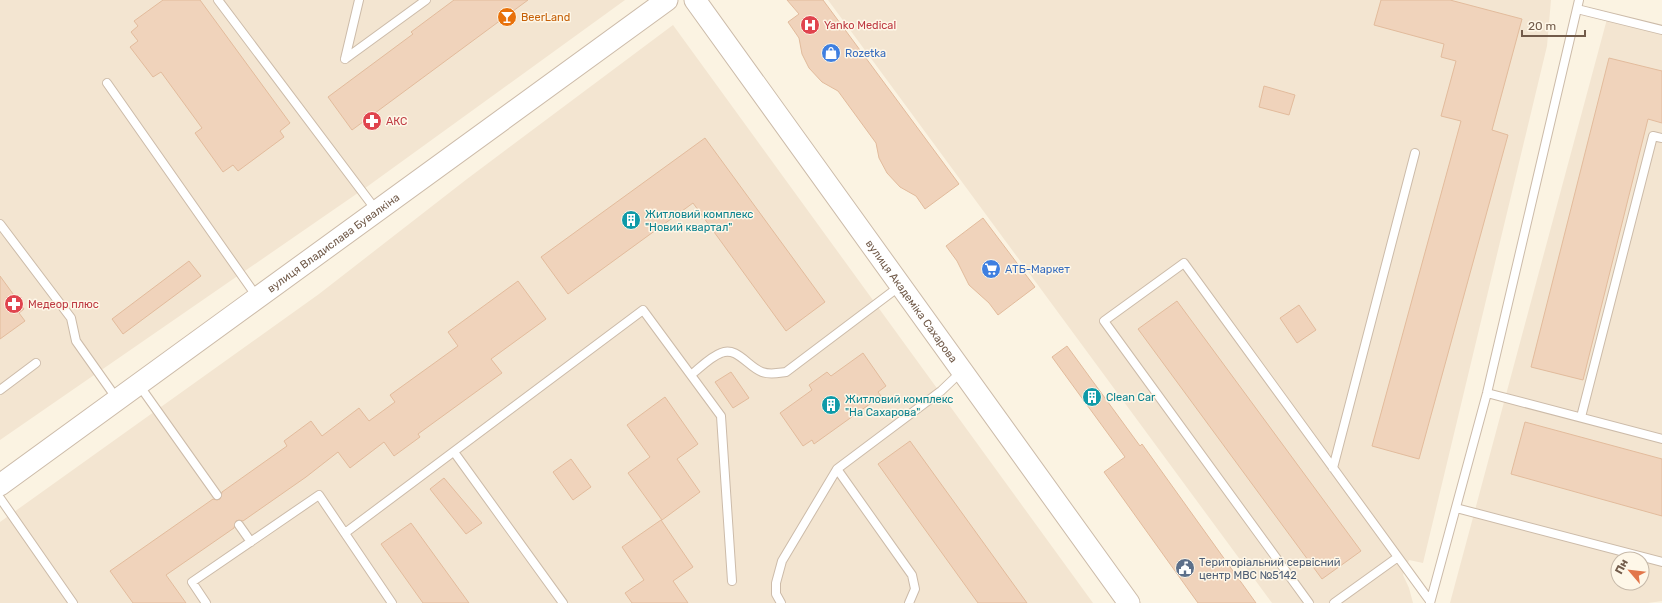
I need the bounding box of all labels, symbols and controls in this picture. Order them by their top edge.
bar icon: BeerLand [496,6,518,28]
place label: BeerLand [521,11,570,24]
scale bar [1522,12,1585,38]
hospital icon: Yanko Medical [799,14,821,36]
place label: Yanko Medical [824,19,896,32]
text: 20 m [1528,19,1556,33]
shop icon: Rozetka [820,42,842,64]
place label: Rozetka [845,47,886,60]
pharmacy icon: АКС [361,110,383,132]
place label: АКС [386,115,407,128]
street label: вулиця Владислава Бувалкіна [265,190,402,295]
place label: Житловий комплекс "Новий квартал" [645,208,753,234]
building icon: Житловий комплекс "Новий квартал" [620,209,642,231]
street label: вулиця Академіка Сахарова [863,237,960,365]
supermarket icon: АТБ-Маркет [980,258,1002,280]
place label: АТБ-Маркет [1005,263,1070,276]
pharmacy icon: Медеор плюс [3,293,25,315]
place label: Медеор плюс [28,298,99,311]
building icon: Clean Car [1081,386,1103,408]
place label: Clean Car [1106,391,1156,404]
place label: Житловий комплекс "На Сахарова" [845,393,953,419]
building icon: Житловий комплекс "На Сахарова" [820,394,842,416]
north arrow [1610,551,1650,591]
place label: Територіальний сервісний центр МВС №5142 [1199,556,1341,582]
public building icon: Територіальний сервісний центр МВС №5142 [1174,557,1196,579]
text: Пн [1612,557,1631,576]

